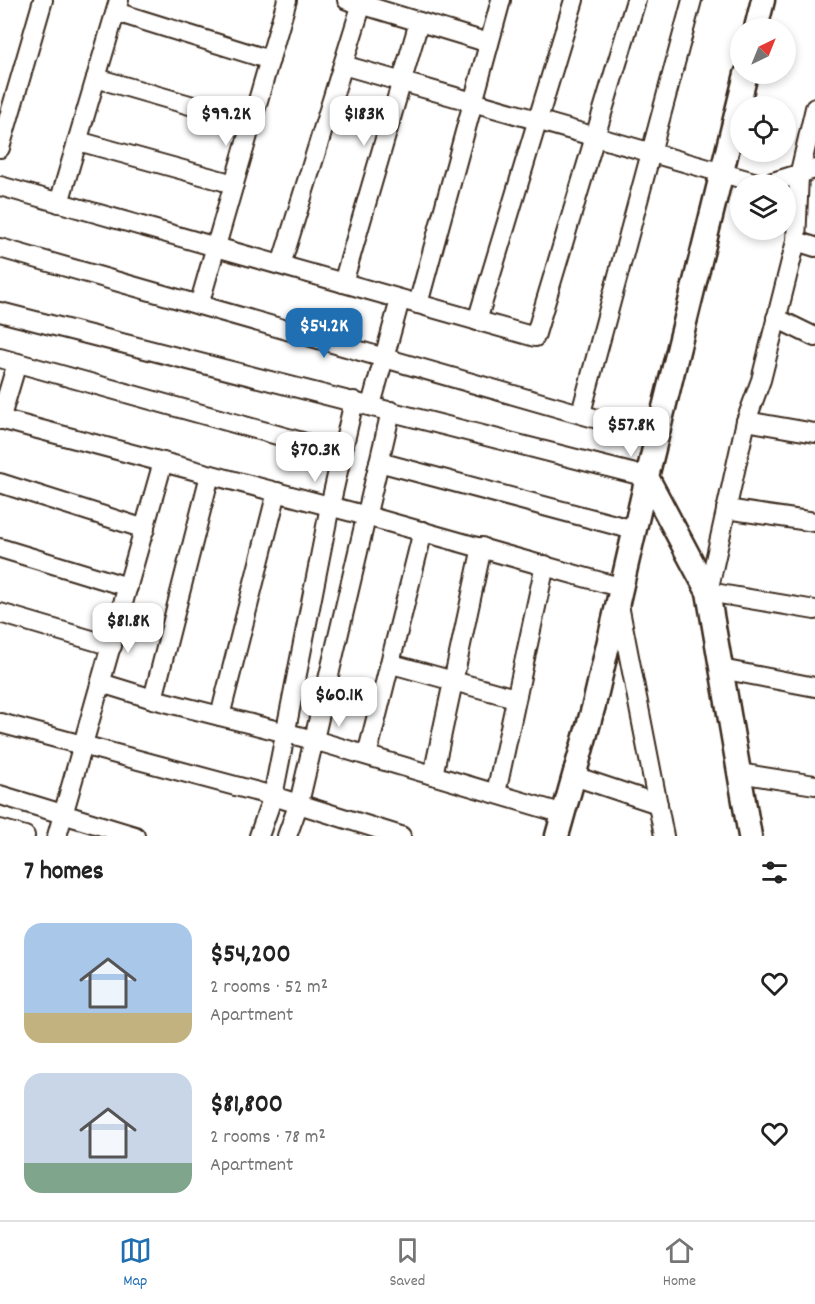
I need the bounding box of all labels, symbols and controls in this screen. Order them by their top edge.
north arrow [730,18,796,84]
map controls [730,18,796,240]
pin: $99.2K [177,96,275,147]
pin: $183K [322,96,406,147]
button: locate [730,96,796,162]
text: $99.2K [201,101,251,129]
text: $183K [344,101,384,129]
button: layers [730,174,796,240]
pin: $54.2K [275,308,373,359]
text: $54.2K [300,313,349,341]
pin: $57.8K [582,407,680,458]
text: $57.8K [607,412,655,440]
pin: $70.3K [266,432,364,483]
text: $70.3K [290,437,340,465]
pin: $81.8K [79,603,177,654]
text: $81.8K [106,608,150,636]
pin: $60.1K [290,677,388,728]
text: $60.1K [315,682,363,710]
text: 7 homes [24,854,104,891]
icon: filters [758,856,791,889]
text: $54,200 [210,937,291,974]
icon: home [72,947,144,1019]
icon: heart [758,967,791,1000]
text: 2 rooms · 52 m² [210,974,328,1002]
text: Apartment [210,1002,293,1030]
text: $81,800 [210,1087,283,1124]
icon: home [72,1097,144,1169]
icon: heart [758,1117,791,1150]
text: 2 rooms · 78 m² [210,1124,326,1152]
text: Apartment [210,1152,293,1180]
tab: Map [119,1234,152,1293]
tab: Saved [389,1234,425,1293]
tab: Home [663,1234,696,1293]

